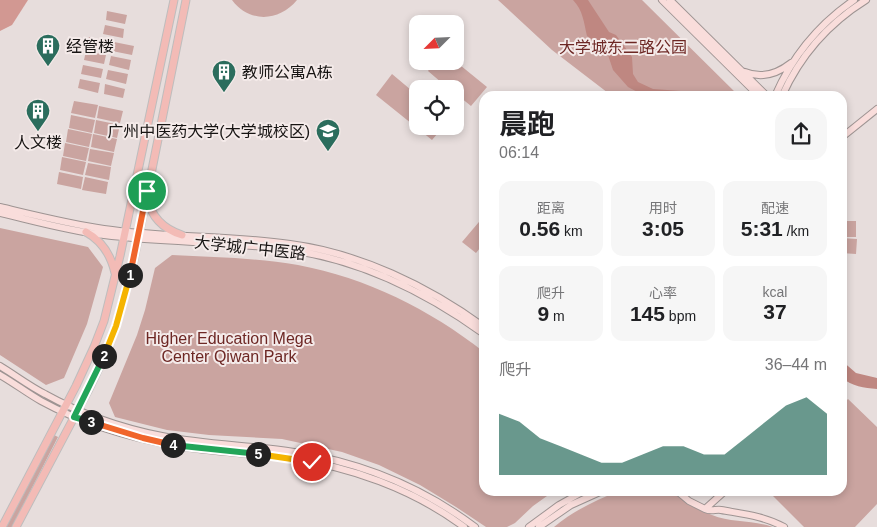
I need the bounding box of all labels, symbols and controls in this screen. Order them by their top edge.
north arrow [409,15,464,70]
map controls [409,15,464,135]
building icon: 经管楼 [35,33,61,67]
place label: 经管楼 [66,38,114,55]
park label: 大学城东二路公园 [559,39,687,56]
building icon: 教师公寓A栋 [211,59,237,93]
place label: 教师公寓A栋 [242,64,333,81]
button: locate [409,80,464,135]
building icon: 人文楼 [25,98,51,132]
button: share [775,108,827,160]
text: 晨跑 [499,109,555,140]
school or university icon: 广州中医药大学(大学城校区) [315,118,341,152]
place label: 广州中医药大学(大学城校区) [107,123,310,140]
place label: 人文楼 [14,134,62,151]
text: 06:14 [499,144,539,161]
pin [126,170,168,212]
icon: arrive [133,177,161,205]
text: 距离 [537,200,565,216]
text: 用时 [649,200,677,216]
text: 配速 [761,200,789,216]
text: 0.56 [519,217,560,240]
text: 3:05 [642,217,684,240]
text: 5:31 [741,217,783,240]
text: km [560,223,583,239]
text: /km [783,223,809,239]
street label: 大学城广中医路 [193,234,307,262]
pin: 1 [118,262,142,288]
text: 1 [127,267,134,283]
text: kcal [763,284,787,300]
text: 爬升 [537,285,565,301]
text: 心率 [649,285,677,301]
text: 37 [763,300,787,323]
text: 9 [537,302,549,325]
text: 145 [630,302,665,325]
text: m [549,308,565,324]
text: bpm [665,308,696,324]
park label: Higher Education Mega Center Qiwan Park [145,330,313,365]
pin: 2 [92,344,116,368]
text: 2 [101,348,108,364]
text: 36–44 m [765,356,827,373]
text: 爬升 [499,361,531,378]
pin: 3 [78,410,104,434]
text: 3 [88,414,95,430]
pin: 4 [160,432,186,458]
text: 4 [170,437,177,453]
pin [291,441,333,483]
pin: 5 [246,442,270,466]
text: 5 [255,446,262,462]
icon: check [298,448,326,476]

